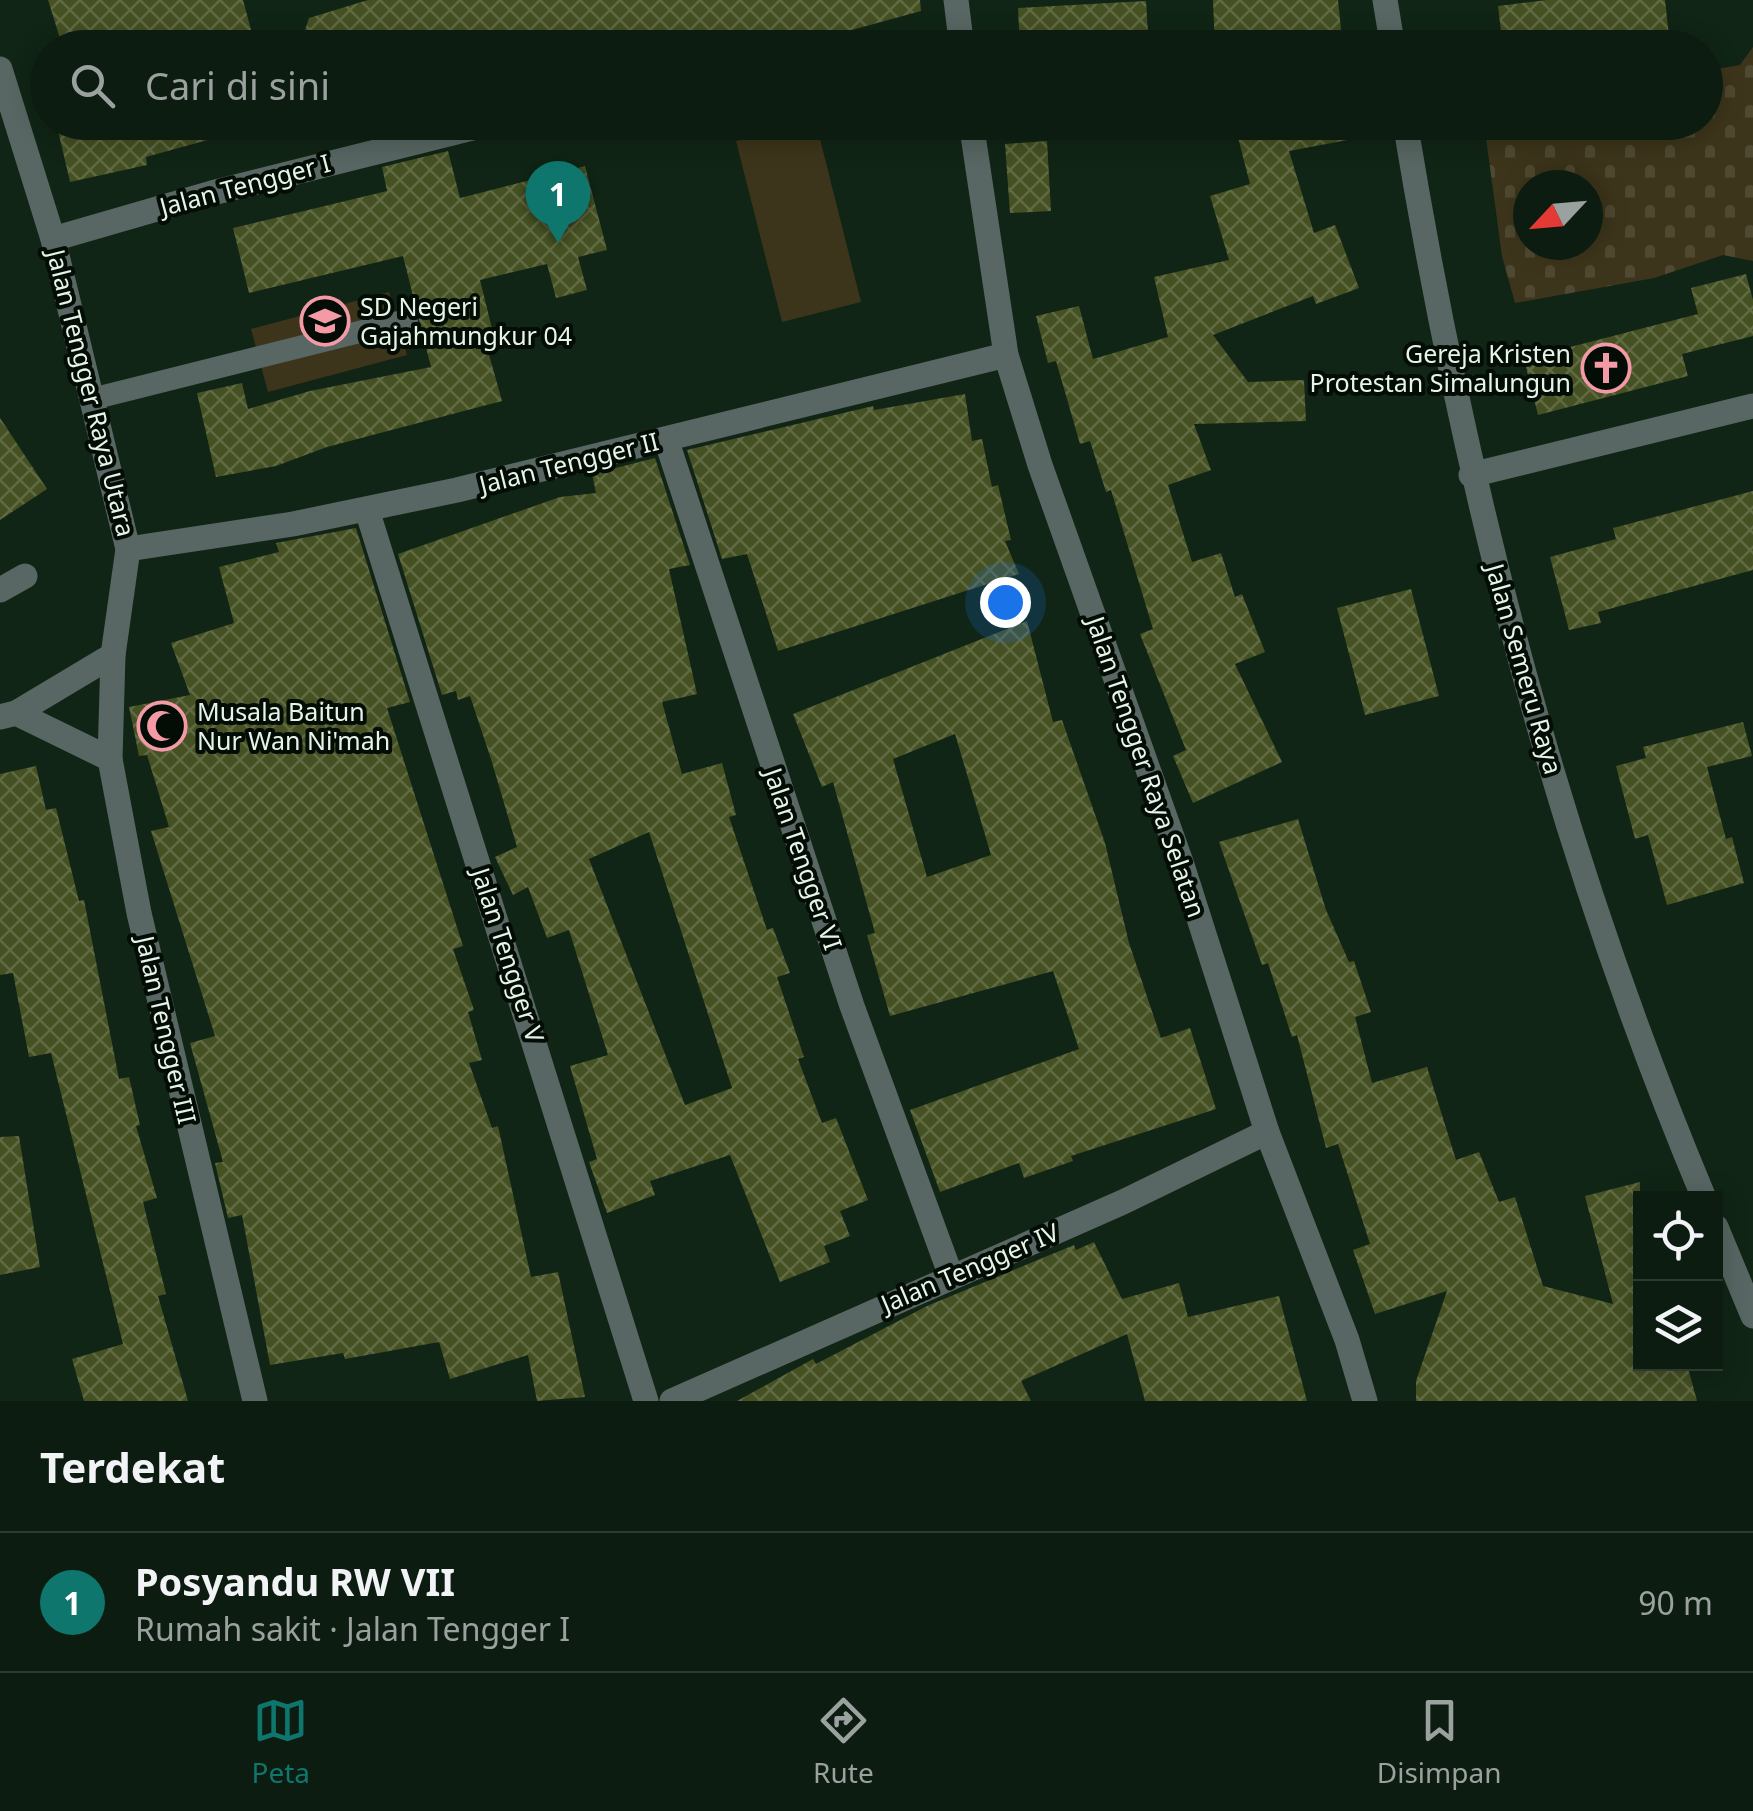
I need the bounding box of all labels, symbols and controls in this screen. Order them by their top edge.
search box [30,30,1723,140]
icon: search [65,58,120,113]
text: Cari di sini [145,59,330,111]
street label: Jalan Tengger I [154,145,334,224]
pin: 1 [526,160,590,243]
north arrow [1513,170,1603,260]
street label: Jalan Tengger Raya Utara [39,244,144,540]
place label: SD Negeri Gajahmungkur 04 [360,289,572,352]
school or university icon: SD Negeri Gajahmungkur 04 [299,295,351,347]
place label: Gereja Kristen Protestan Simalungun [1310,336,1571,399]
church icon: Gereja Kristen Protestan Simalungun [1580,342,1632,394]
street label: Jalan Tengger II [474,423,662,501]
street label: Jalan Semeru Raya [1478,558,1571,778]
your location [980,577,1031,628]
street label: Jalan Tengger Raya Selatan [1079,610,1215,922]
place label: Musala Baitun Nur Wan Ni'mah [197,694,390,757]
mosque icon: Musala Baitun Nur Wan Ni'mah [136,700,188,752]
street label: Jalan Tengger VI [756,761,851,954]
street label: Jalan Tengger V [464,861,553,1046]
street label: Jalan Tengger III [128,930,205,1127]
map controls [1633,1191,1723,1371]
button: locate [1633,1191,1723,1281]
street label: Jalan Tengger IV [874,1214,1064,1321]
button: layers [1633,1281,1723,1371]
text: Terdekat [40,1438,225,1495]
text: Posyandu RW VII [135,1555,455,1607]
text: 1 [63,1581,82,1624]
text: 90 m [1638,1581,1713,1624]
text: Rumah sakit · Jalan Tengger I [135,1607,570,1650]
tab: Peta [252,1693,310,1791]
tab: Rute [813,1693,874,1791]
tab: Disimpan [1377,1693,1501,1791]

